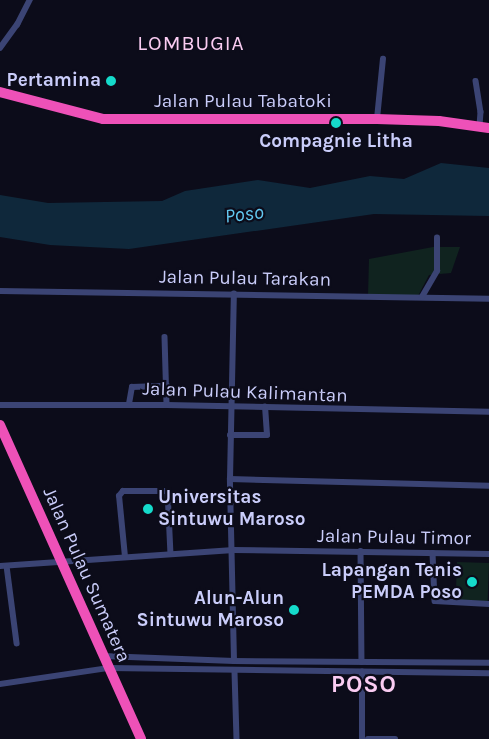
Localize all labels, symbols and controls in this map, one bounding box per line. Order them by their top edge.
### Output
district label: LOMBUGIA [136,30,246,56]
place label: Pertamina [7,70,101,92]
marker: Pertamina [105,75,117,87]
street label: Jalan Pulau Tabatoki [154,91,332,113]
marker: Compagnie Litha [330,117,342,129]
place label: Compagnie Litha [259,131,413,153]
water label: Poso [223,200,265,228]
street label: Jalan Pulau Tarakan [159,266,331,292]
street label: Jalan Pulau Kalimantan [142,378,348,408]
street label: Jalan Pulau Sumatera [37,484,135,666]
place label: Universitas Sintuwu Maroso [158,487,305,531]
marker: Universitas Sintuwu Maroso [142,503,154,515]
street label: Jalan Pulau Timor [317,525,471,551]
place label: Lapangan Tenis PEMDA Poso [321,560,462,604]
marker: Lapangan Tenis PEMDA Poso [466,576,478,588]
place label: Alun-Alun Sintuwu Maroso [137,588,284,632]
marker: Alun-Alun Sintuwu Maroso [288,604,300,616]
district label: POSO [331,671,397,699]

